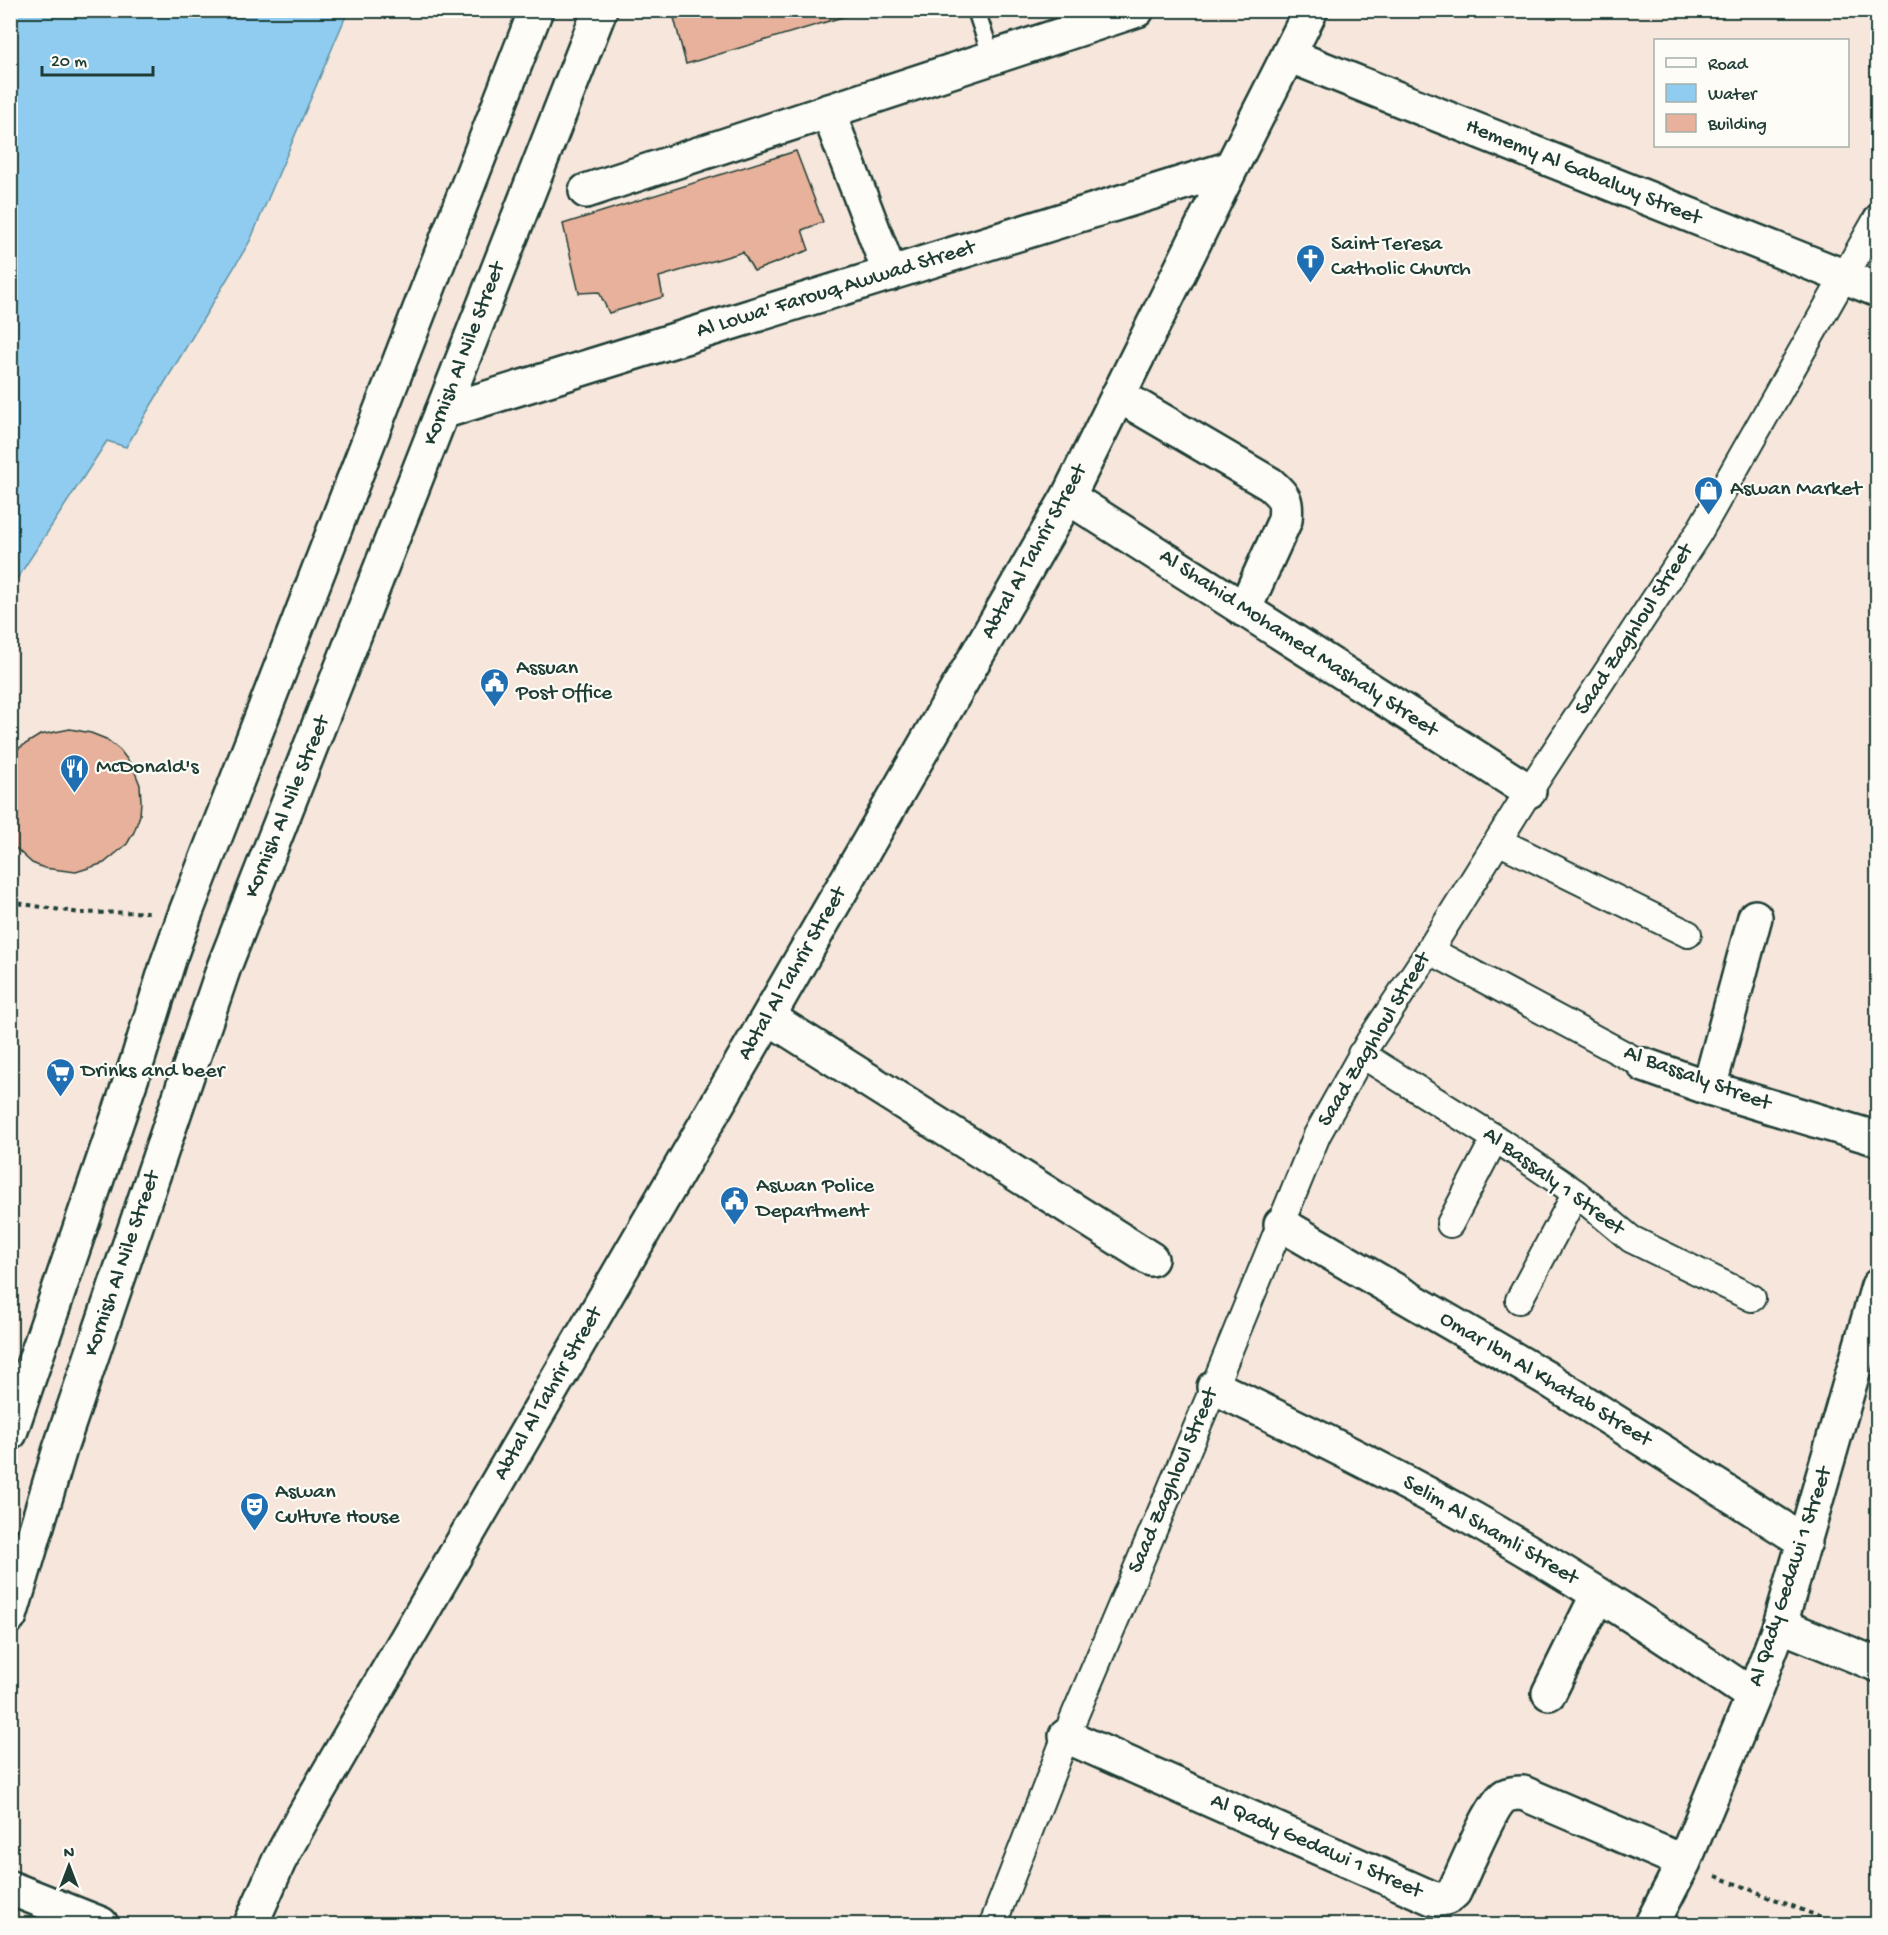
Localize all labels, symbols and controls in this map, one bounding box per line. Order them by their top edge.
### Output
scale bar [42,39,153,77]
legend [1654,39,1849,147]
text: 20 m [51,52,87,73]
text: Road [1708,55,1749,76]
text: Water [1708,85,1758,106]
street label: Hememy Al Gabalwy Street [1461,114,1707,233]
text: Building [1707,115,1767,136]
place label: Saint Teresa Catholic Church [1331,232,1471,283]
street label: Al Lowa' Farouq Awwad Street [694,235,980,345]
church icon: Saint Teresa Catholic Church [1294,242,1326,284]
street label: Kornish Al Nile Street [418,257,513,449]
street label: Abtal Al Tahrir Street [976,458,1095,644]
shop icon: Aswan Market [1693,474,1725,516]
place label: Aswan Market [1730,477,1863,503]
street label: Saad Zaghloul Street [1570,538,1701,720]
street label: Al Shahid Mohamed Mashaly Street [1154,544,1444,745]
place label: Assuan Post Office [515,656,613,707]
public building icon: Assuan Post Office [479,666,511,708]
street label: Kornish Al Nile Street [240,710,337,902]
restaurant icon: McDonald's [59,752,91,794]
place label: McDonald's [96,755,199,781]
street label: Abtal Al Tahrir Street [733,881,854,1065]
street label: Saad Zaghloul Street [1313,946,1438,1132]
street label: Al Bassaly Street [1620,1040,1776,1118]
supermarket icon: Drinks and beer [44,1056,76,1098]
place label: Drinks and beer [79,1059,227,1085]
street label: Al Bassaly 1 Street [1477,1122,1630,1243]
street label: Kornish Al Nile Street [79,1166,168,1360]
place label: Aswan Police Department [754,1174,875,1225]
public building icon: Aswan Police Department [719,1184,751,1226]
street label: Abtal Al Tahrir Street [489,1301,610,1485]
street label: Omar Ibn Al Khatab Street [1434,1306,1657,1455]
street label: Saad Zaghloul Street [1123,1383,1226,1578]
street label: Al Qady Gedawi 1 Street [1743,1462,1839,1690]
street label: Selim Al Shamli Street [1398,1470,1584,1593]
place label: Aswan Culture House [275,1480,400,1531]
theatre icon: Aswan Culture House [238,1490,270,1532]
street label: Al Qady Gedawi 1 Street [1206,1789,1428,1906]
north arrow [39,1836,99,1896]
text: N [64,1845,75,1864]

